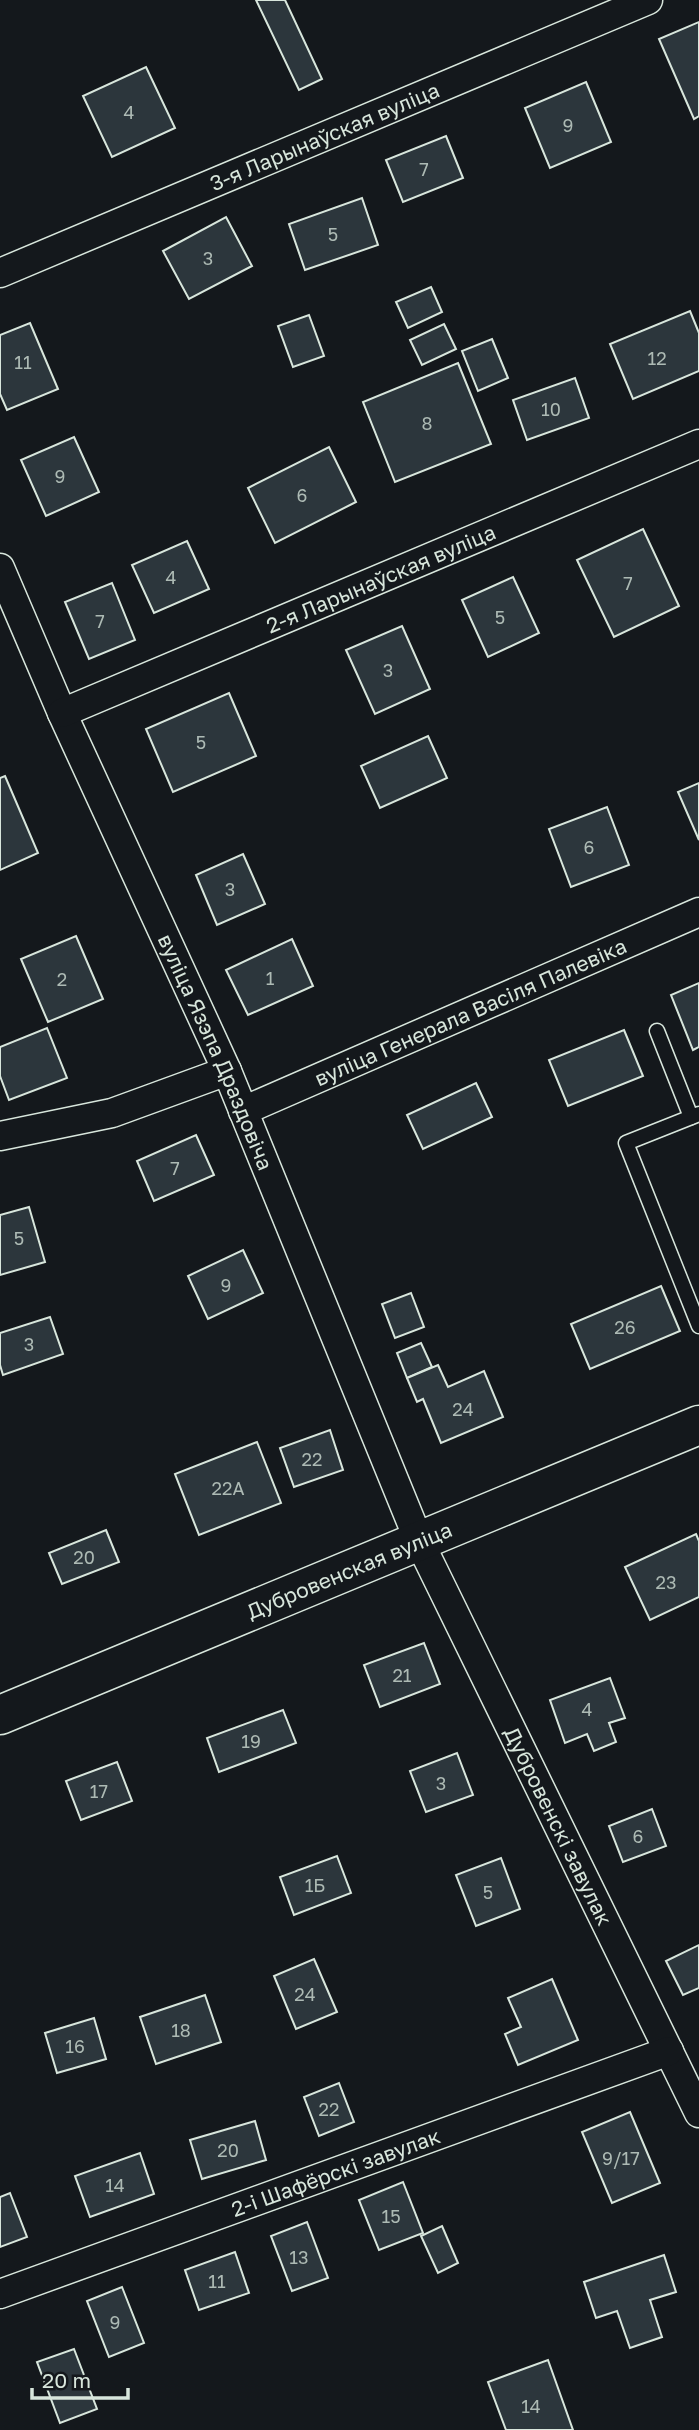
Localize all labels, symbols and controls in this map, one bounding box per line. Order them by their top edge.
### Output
street label: 3-я Ларынаўская вуліца [206,76,443,196]
house number: 4 [124,101,135,123]
house number: 9 [563,114,573,136]
house number: 7 [419,158,429,180]
house number: 5 [328,223,338,245]
house number: 3 [203,247,213,269]
house number: 12 [647,347,667,369]
house number: 11 [14,351,32,373]
house number: 10 [541,398,561,420]
house number: 8 [422,412,432,434]
house number: 9 [55,465,65,487]
house number: 6 [297,484,307,506]
street label: 2-я Ларынаўская вуліца [262,518,499,638]
house number: 4 [166,566,177,588]
house number: 7 [623,572,633,594]
house number: 5 [495,606,505,628]
house number: 7 [95,610,105,632]
house number: 3 [383,659,393,681]
house number: 5 [196,731,206,753]
house number: 6 [584,836,594,858]
house number: 3 [225,878,235,900]
street label: вуліца Язэпа Драздовіча [153,930,279,1174]
street label: вуліца Генерала Васіля Палевіка [310,932,630,1091]
house number: 1 [266,967,275,989]
house number: 2 [57,968,67,990]
house number: 7 [170,1157,180,1179]
house number: 5 [14,1227,24,1249]
house number: 9 [221,1274,231,1296]
house number: 26 [614,1316,636,1338]
house number: 3 [24,1333,34,1355]
house number: 24 [452,1398,474,1420]
house number: 22 [302,1448,322,1470]
house number: 22А [212,1477,244,1499]
street label: Дубровенская вуліца [243,1516,456,1624]
house number: 20 [73,1546,95,1568]
house number: 23 [656,1571,676,1593]
house number: 21 [392,1664,412,1686]
house number: 4 [582,1698,593,1720]
street label: Дубровенскі завулак [499,1722,618,1930]
house number: 19 [241,1730,261,1752]
house number: 3 [436,1772,446,1794]
house number: 17 [90,1780,108,1802]
house number: 6 [633,1825,643,1847]
house number: 1Б [305,1874,325,1896]
house number: 5 [483,1881,493,1903]
house number: 24 [294,1983,316,2005]
house number: 18 [171,2019,191,2041]
house number: 16 [65,2035,85,2057]
house number: 22 [319,2098,339,2120]
street label: 2-і Шафёрскі завулак [228,2122,444,2222]
house number: 20 [217,2139,239,2161]
house number: 9/17 [602,2147,640,2169]
house number: 14 [105,2174,125,2196]
house number: 15 [381,2205,401,2227]
house number: 13 [289,2246,309,2268]
house number: 11 [208,2270,226,2292]
house number: 9 [110,2311,120,2333]
scale bar [32,2356,128,2400]
text: 20 m [42,2367,91,2393]
house number: 14 [521,2395,541,2417]

